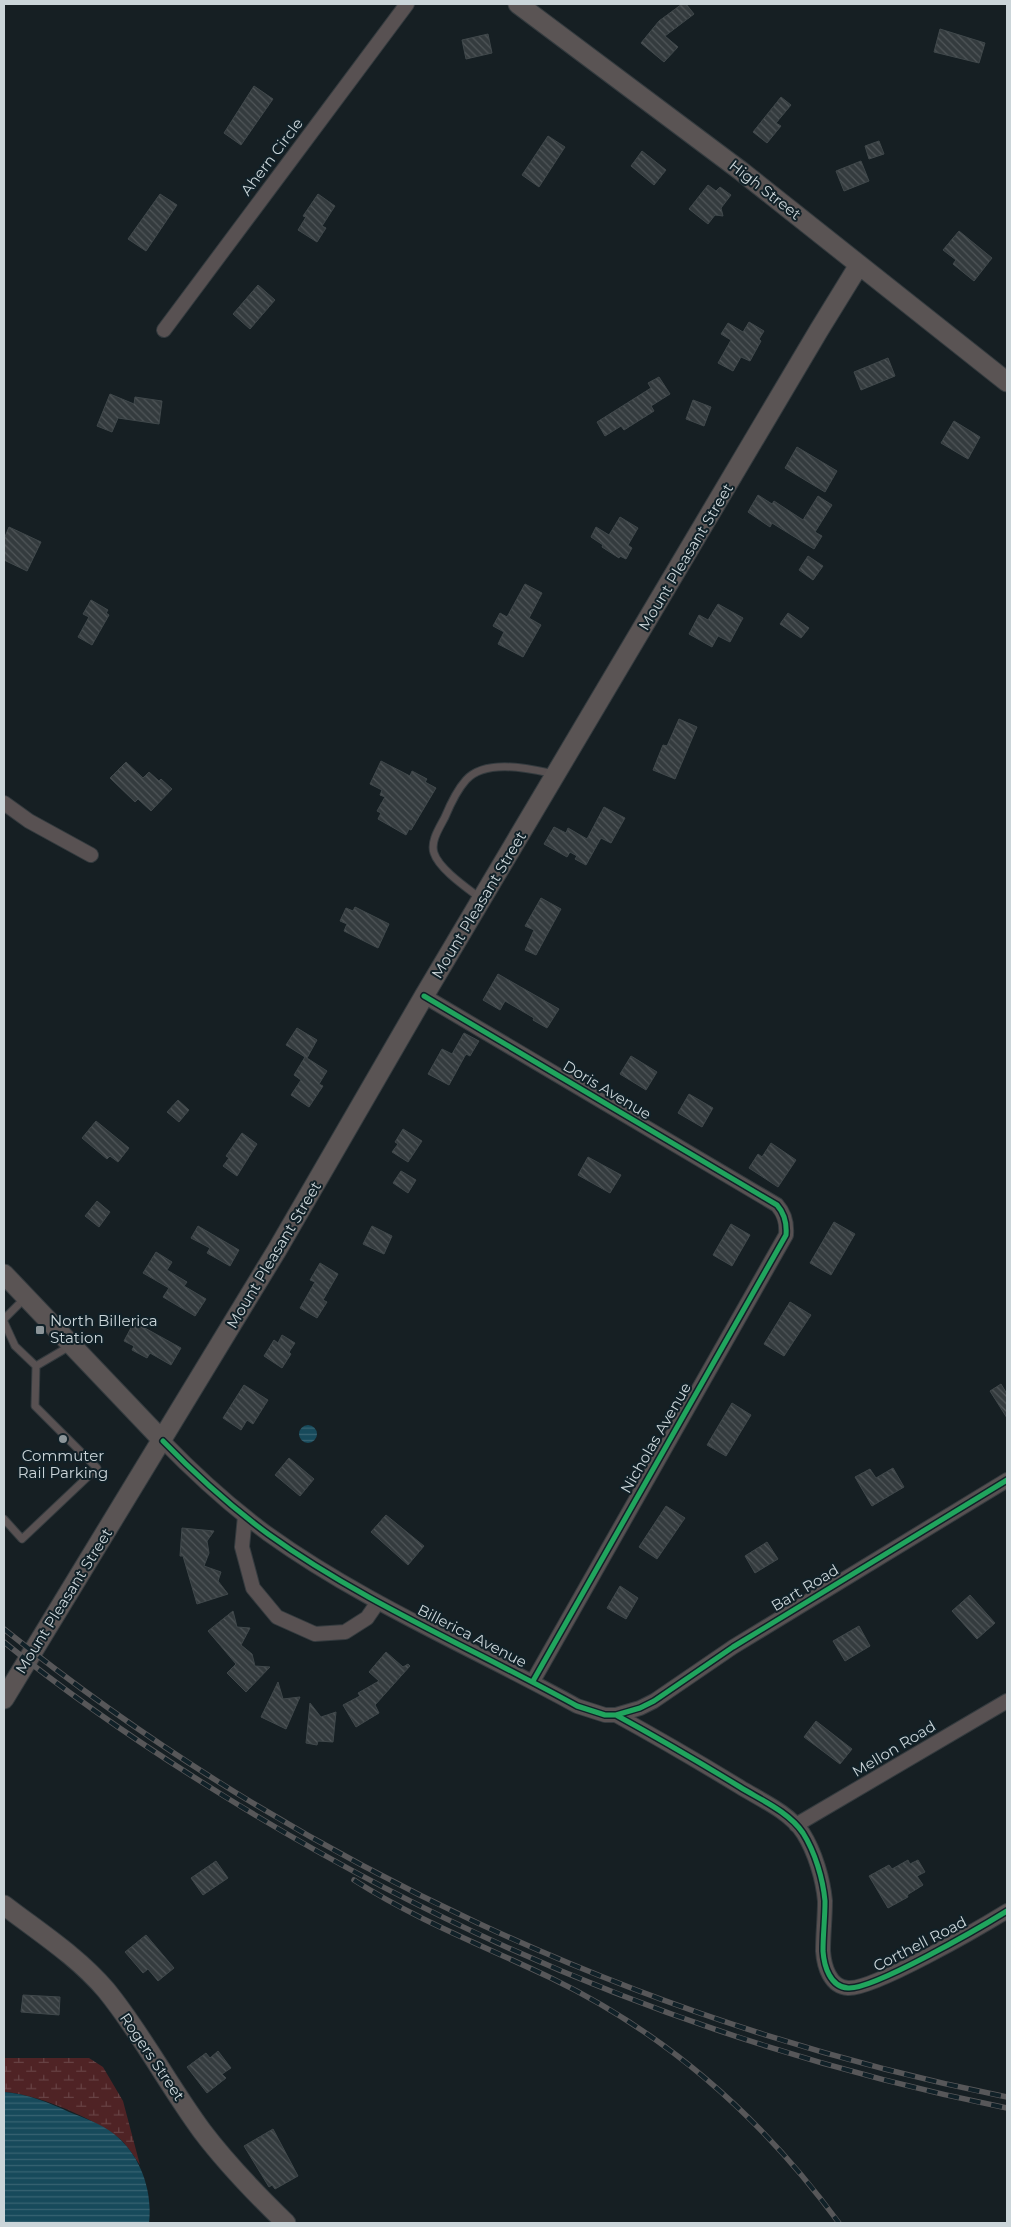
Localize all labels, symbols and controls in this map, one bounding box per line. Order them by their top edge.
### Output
street label: Ahern Circle [236,114,307,199]
street label: High Street [726,156,805,224]
street label: Mount Pleasant Street [634,480,737,634]
street label: Mount Pleasant Street [427,828,530,982]
street label: Doris Avenue [560,1056,655,1123]
street label: Mount Pleasant Street [222,1178,325,1332]
place label: North Billerica Station [50,1311,158,1347]
marker: North Billerica Station [34,1324,46,1336]
street label: Nicholas Avenue [616,1379,695,1497]
marker: Commuter Rail Parking [57,1433,69,1445]
place label: Commuter Rail Parking [18,1446,108,1482]
street label: Mount Pleasant Street [11,1524,116,1677]
street label: Bart Road [767,1560,842,1615]
street label: Billerica Avenue [414,1600,530,1671]
street label: Mellon Road [848,1716,939,1781]
street label: Corthell Road [870,1912,970,1975]
street label: Rogers Street [116,2009,189,2104]

